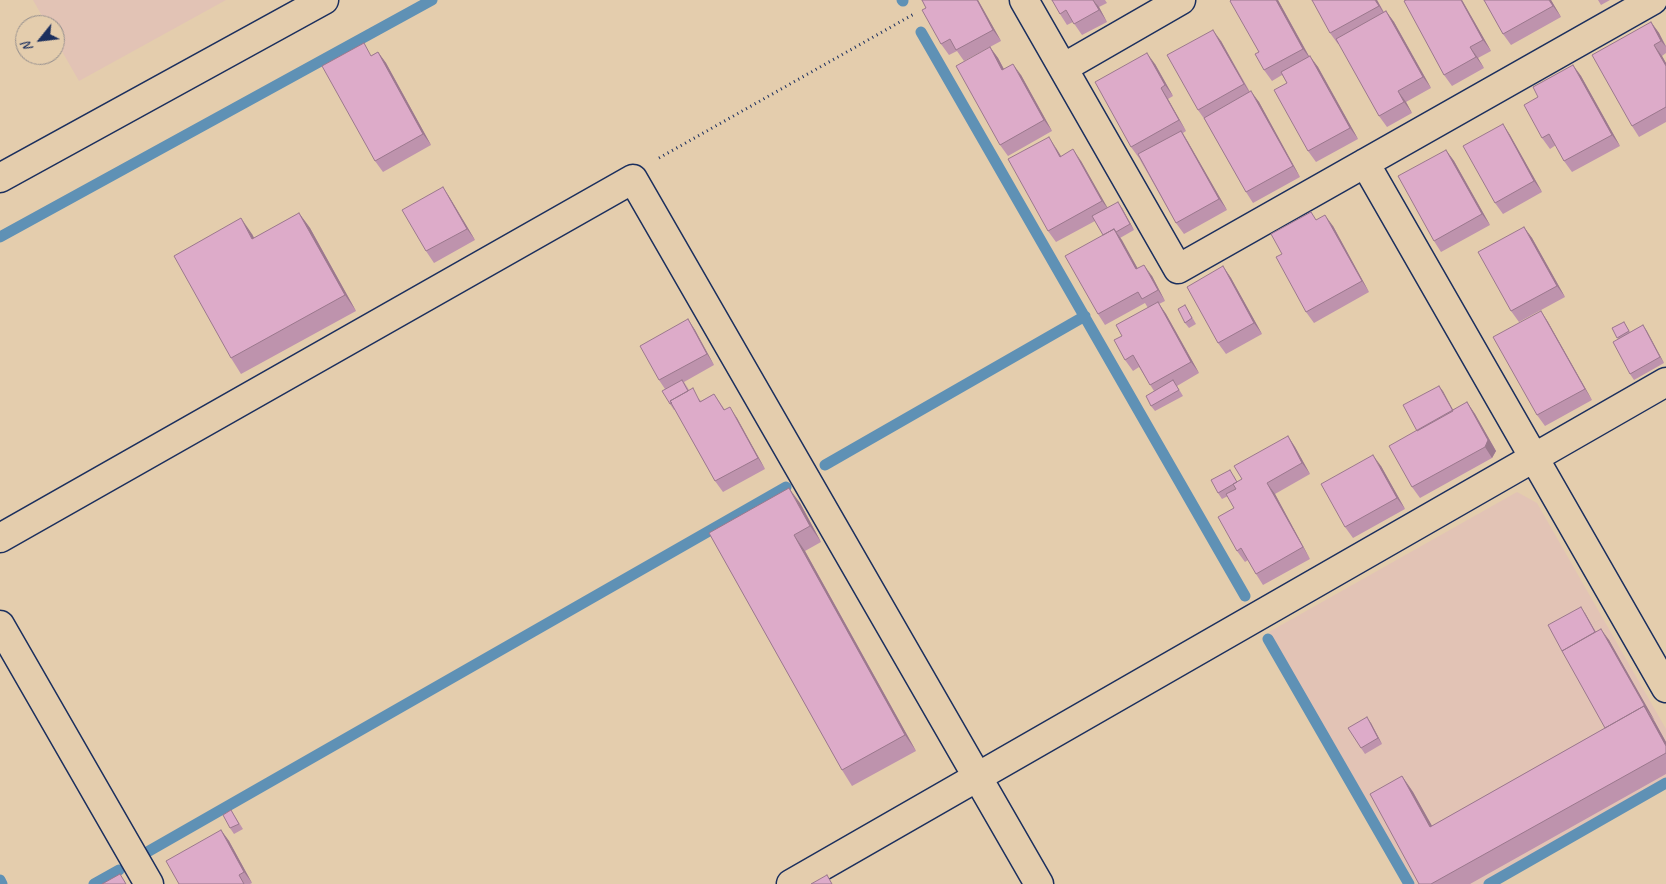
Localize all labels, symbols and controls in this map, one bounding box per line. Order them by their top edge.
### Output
north arrow [15,15,65,65]
text: N [18,39,37,55]

